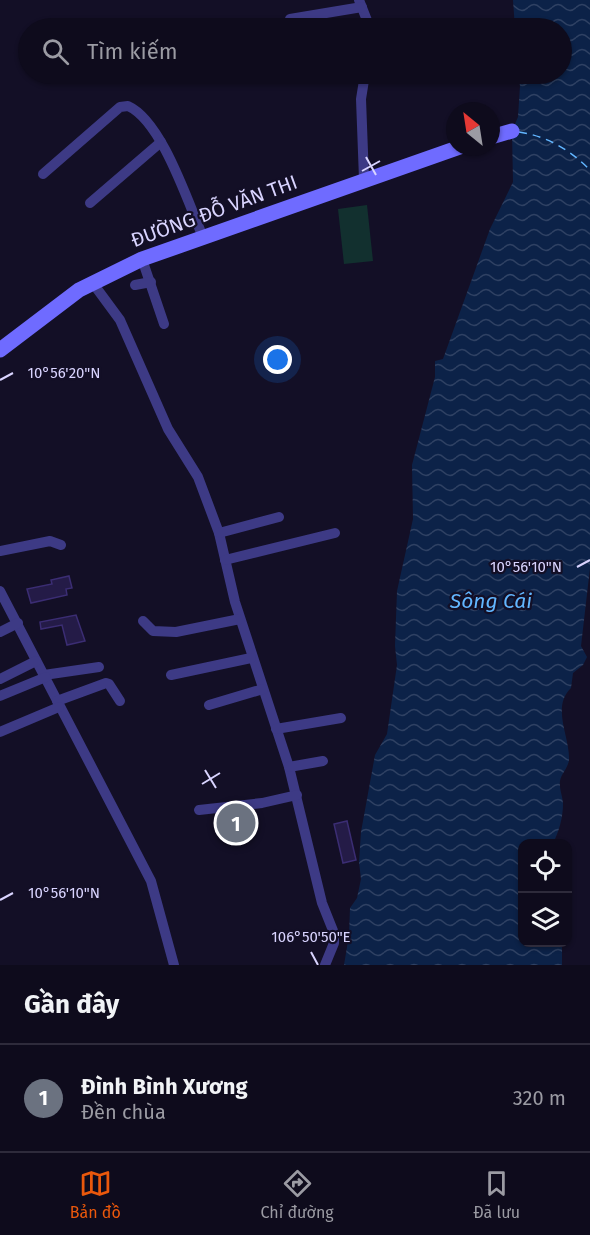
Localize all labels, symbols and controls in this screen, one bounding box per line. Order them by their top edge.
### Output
search box [18,18,572,84]
icon: search [39,35,72,68]
text: Tìm kiếm [87,38,178,65]
north arrow [446,102,500,156]
street label: ĐƯỜNG ĐỖ VĂN THI [126,167,301,252]
your location [263,345,292,374]
text: 10°56'20"N [27,364,101,382]
text: 10°56'10"N [490,558,562,576]
water label: Sông Cái [449,588,532,614]
pin: 1 [216,800,256,846]
map controls [518,839,572,947]
button: locate [518,839,572,893]
text: 10°56'10"N [28,884,100,902]
button: layers [518,893,572,947]
text: 106°50'50"E [271,928,351,946]
text: Gần đây [24,989,119,1020]
text: Đình Bình Xương [81,1073,248,1100]
text: 1 [39,1086,48,1110]
text: 320 m [513,1086,566,1110]
text: Đền chùa [81,1100,166,1124]
tab: Bản đồ [70,1167,121,1222]
tab: Chỉ đường [261,1167,334,1222]
tab: Đã lưu [473,1167,520,1222]

